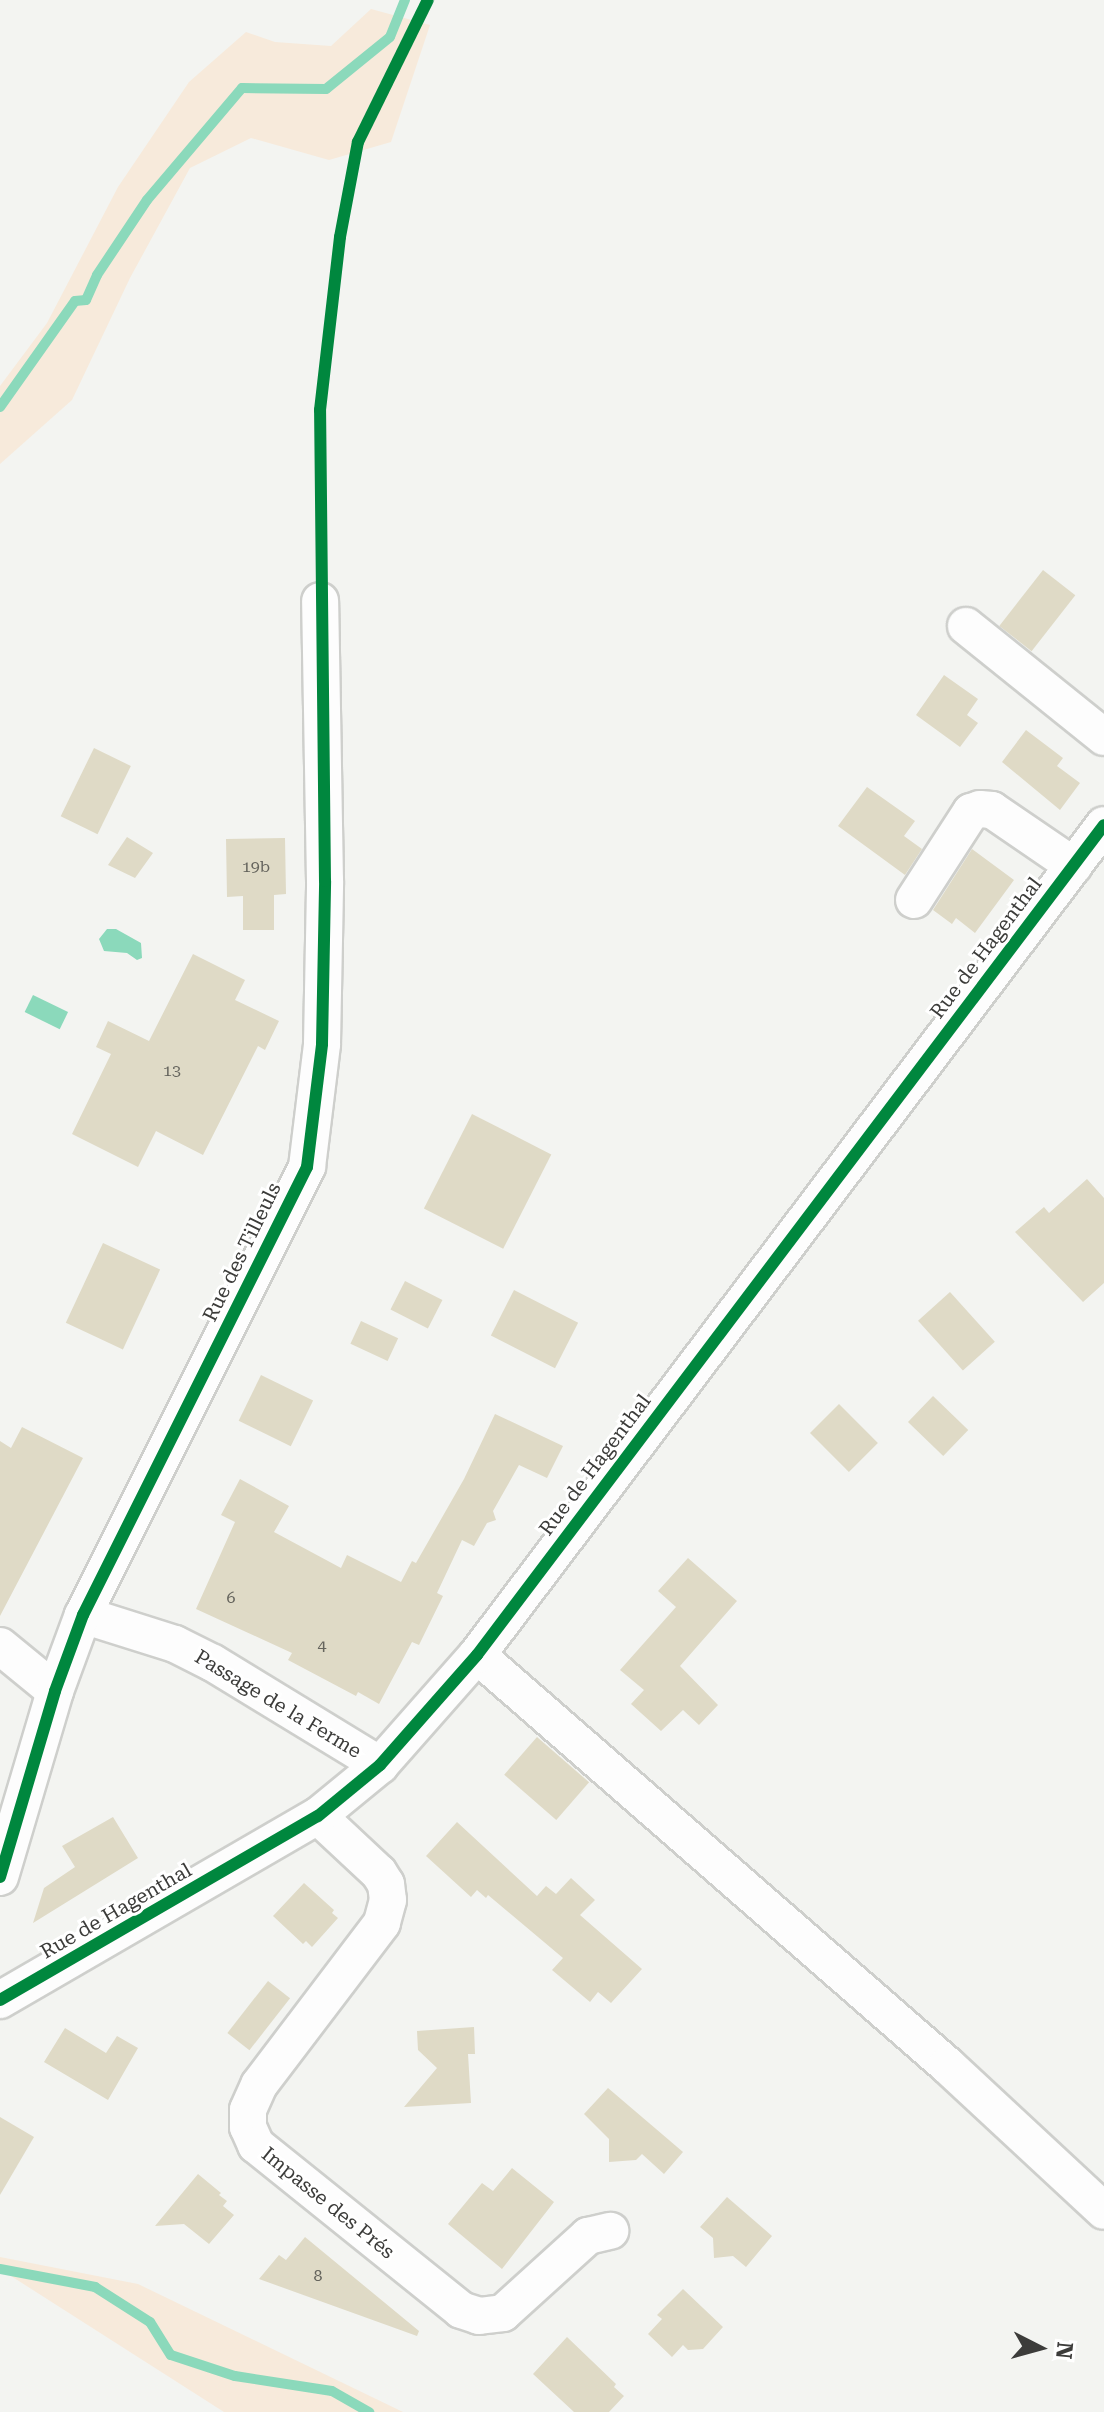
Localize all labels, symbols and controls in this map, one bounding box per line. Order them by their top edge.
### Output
house number: 19b [242,857,270,877]
street label: Rue de Hagenthal [925,873,1047,1023]
house number: 13 [163,1061,181,1081]
street label: Rue des Tilleuls [198,1179,286,1325]
street label: Rue de Hagenthal [534,1390,656,1540]
house number: 6 [227,1588,235,1608]
house number: 4 [318,1636,326,1656]
street label: Passage de la Ferme [190,1645,366,1763]
street label: Rue de Hagenthal [36,1858,196,1964]
street label: Impasse des Prés [257,2142,399,2264]
house number: 8 [314,2266,322,2286]
north arrow [1000,2308,1080,2388]
text: N [1051,2341,1078,2360]

